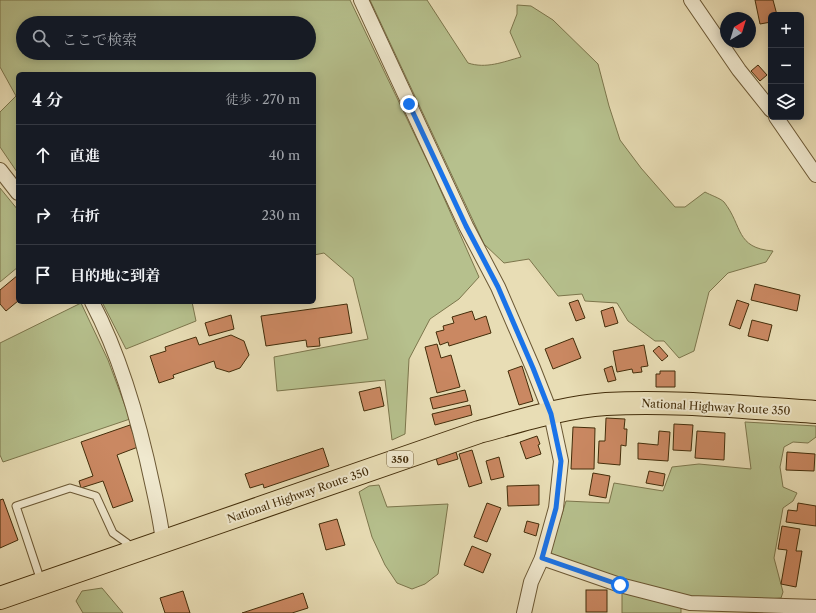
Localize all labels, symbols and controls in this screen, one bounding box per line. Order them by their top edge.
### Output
north arrow [720,12,756,48]
map controls [768,12,804,120]
button: + [768,12,804,48]
search box [16,16,316,60]
icon: search [30,27,52,49]
text: ここで検索 [62,30,137,49]
button: − [768,48,804,84]
button: layers [768,84,804,120]
text: 4 分 [32,90,63,110]
text: 徒歩 · 270 m [226,91,300,107]
route end [400,95,418,113]
icon: ahead [32,144,54,166]
text: 直進 [70,146,100,165]
text: 40 m [269,147,300,163]
icon: right [32,204,54,226]
text: 右折 [70,206,100,225]
text: 230 m [262,207,300,223]
icon: arrive [32,264,54,286]
text: 目的地に到着 [70,266,160,285]
street label: National Highway Route 350 [641,396,791,418]
road number: 350 [387,451,413,467]
street label: National Highway Route 350 [225,464,371,526]
route start [611,576,629,594]

